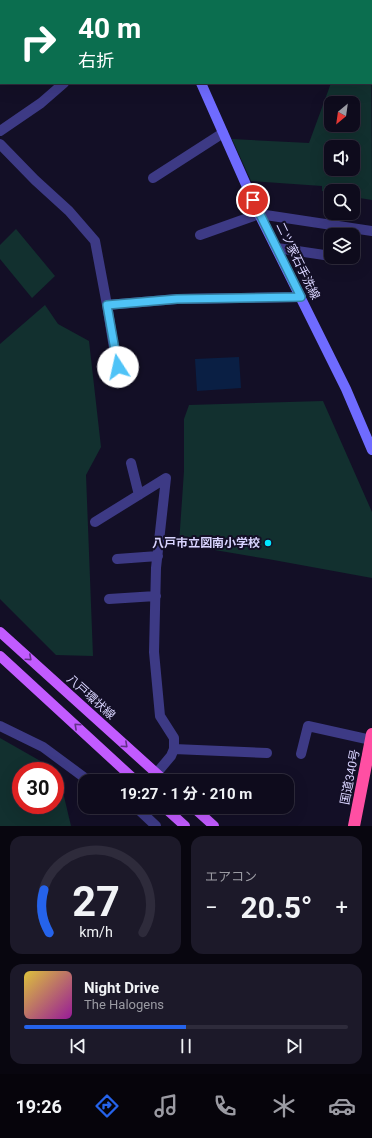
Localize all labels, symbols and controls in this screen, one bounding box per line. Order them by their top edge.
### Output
text: 40 m [78,12,141,45]
icon: right [12,16,64,68]
text: 右折 [78,50,114,71]
north arrow [324,96,360,132]
map controls [324,96,360,264]
button: sound [324,140,360,176]
pin [236,183,270,217]
button: search [324,184,360,220]
icon: arrive [242,189,264,211]
street label: 二ツ家石手洗線 [273,220,323,302]
button: layers [324,228,360,264]
position arrow [97,346,139,388]
place label: 八戸市立図南小学校 [152,536,260,550]
marker: 八戸市立図南小学校 [263,538,273,548]
one-way arrow [24,653,32,661]
street label: 八戸環状線 [64,672,118,722]
one-way arrow [74,724,81,731]
one-way arrow [121,740,128,747]
street label: 国道340号 [338,748,362,806]
speed limit sign: 30 [12,762,64,814]
text: 19:27 · 1 分 · 210 m [120,785,252,803]
text: エアコン [205,869,257,884]
text: 27 [72,877,119,926]
text: 20.5° [241,890,313,925]
text: − [205,895,218,920]
text: + [336,895,348,920]
text: km/h [79,924,112,940]
text: Night Drive [84,979,159,997]
text: The Halogens [84,997,164,1012]
icon: previous [67,1035,89,1057]
icon: pause [175,1035,197,1057]
icon: next [283,1035,305,1057]
icon: directions [93,1092,121,1120]
icon: music [152,1092,180,1120]
icon: phone [211,1092,239,1120]
icon: climate [270,1092,298,1120]
icon: car [328,1092,356,1120]
text: 19:26 [15,1096,62,1117]

